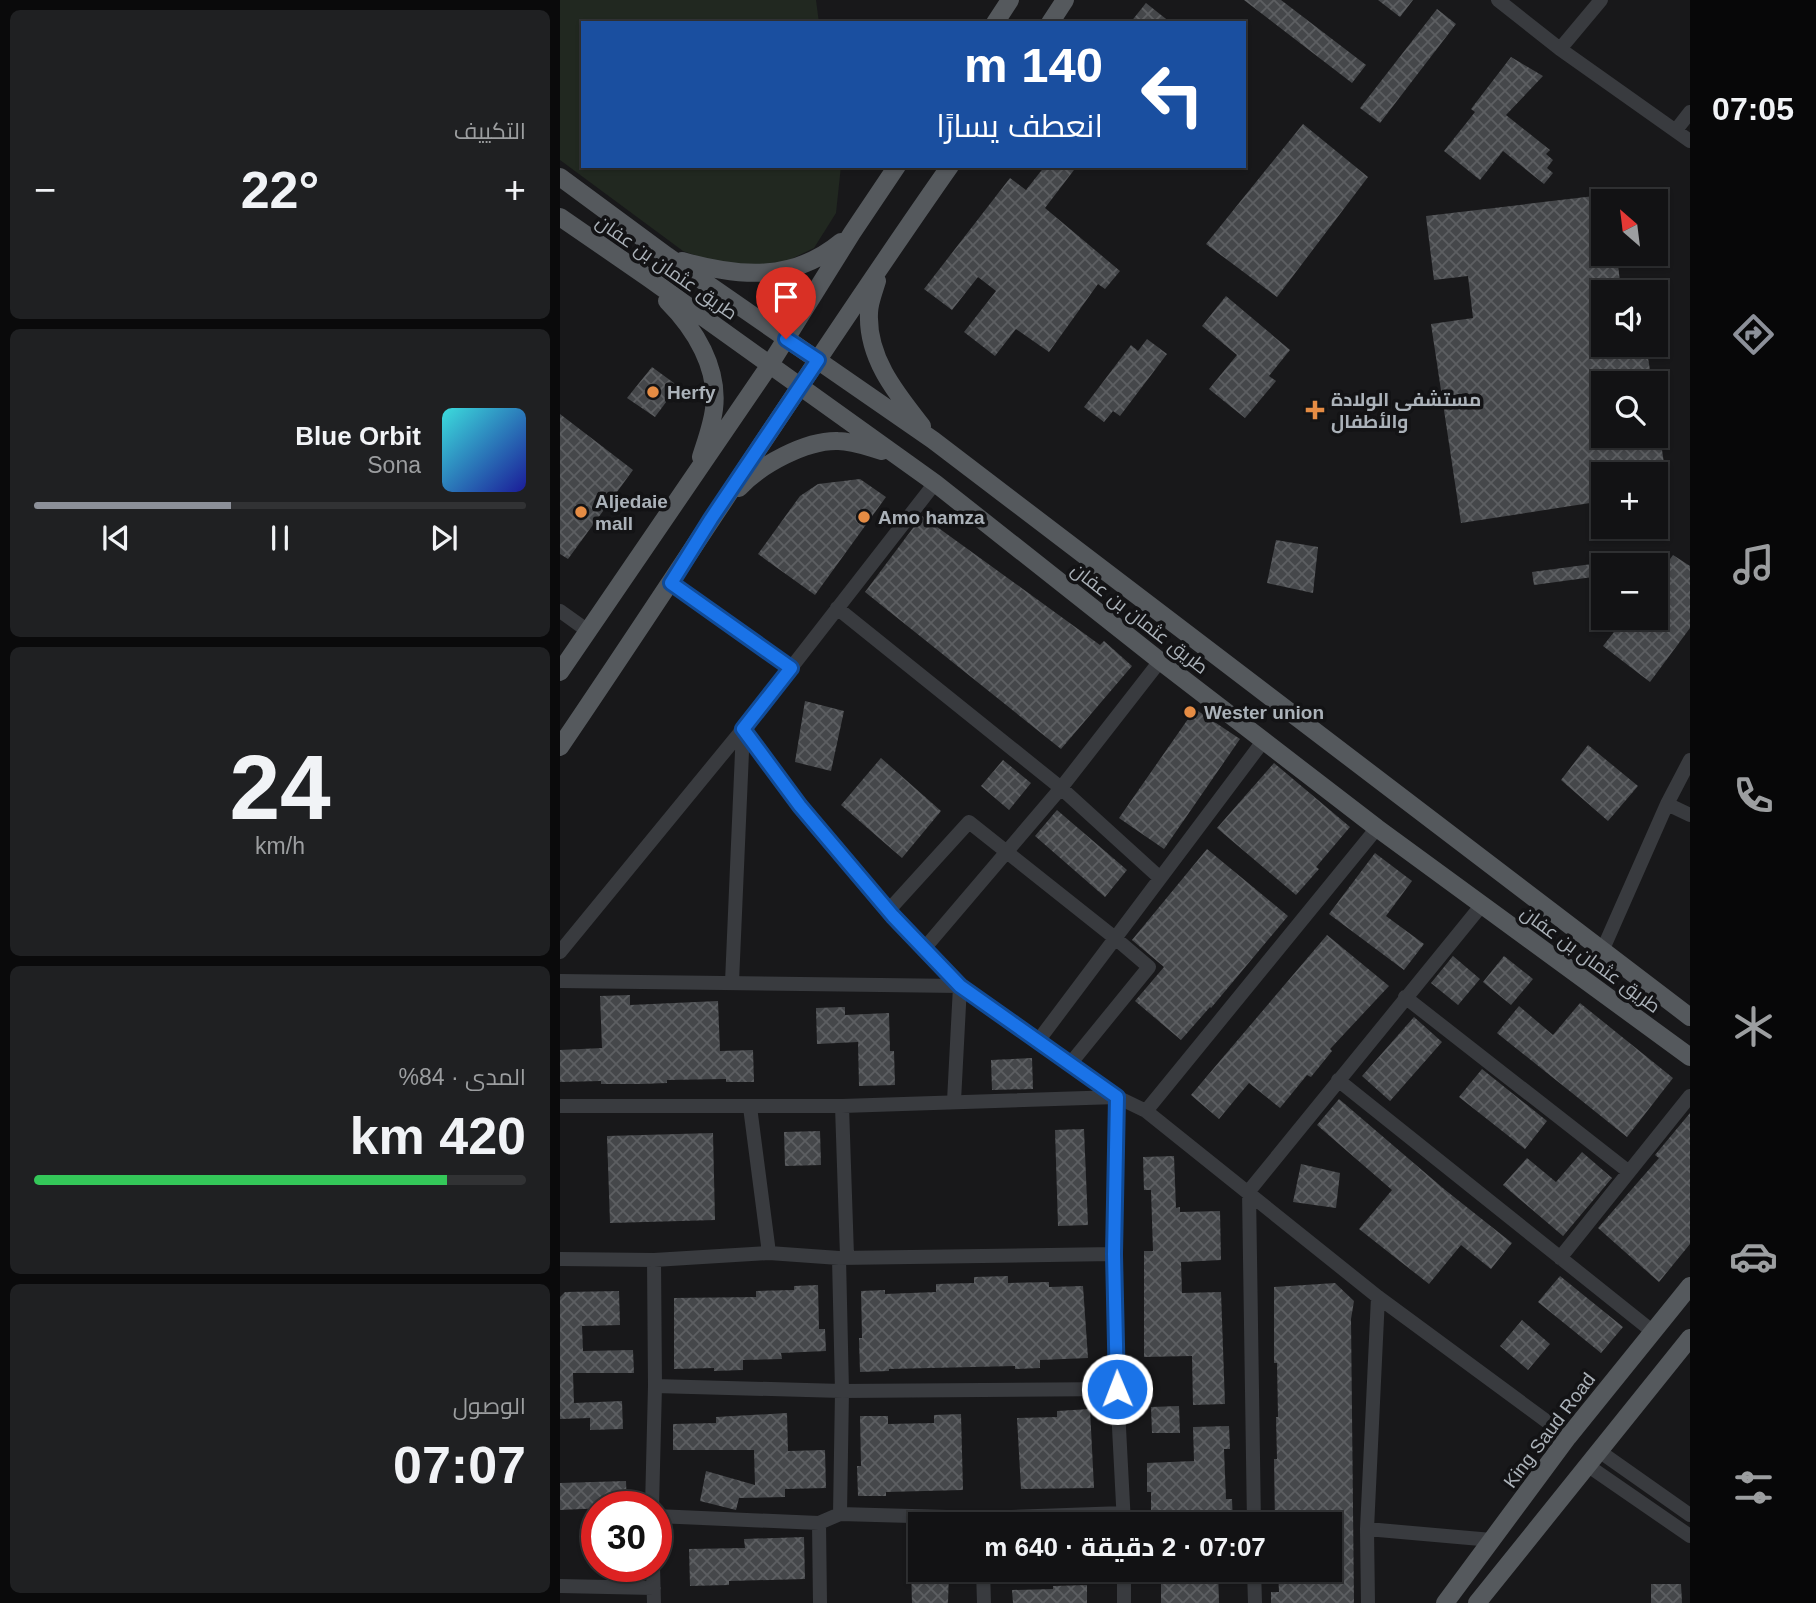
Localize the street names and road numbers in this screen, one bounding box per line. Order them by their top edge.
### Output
street label: طريق عثمان بن عفان [591,211,741,326]
street label: طريق عثمان بن عفان [1066,559,1212,680]
street label: طريق عثمان بن عفان [1516,902,1665,1019]
street label: King Saud Road [1499,1369,1599,1492]

